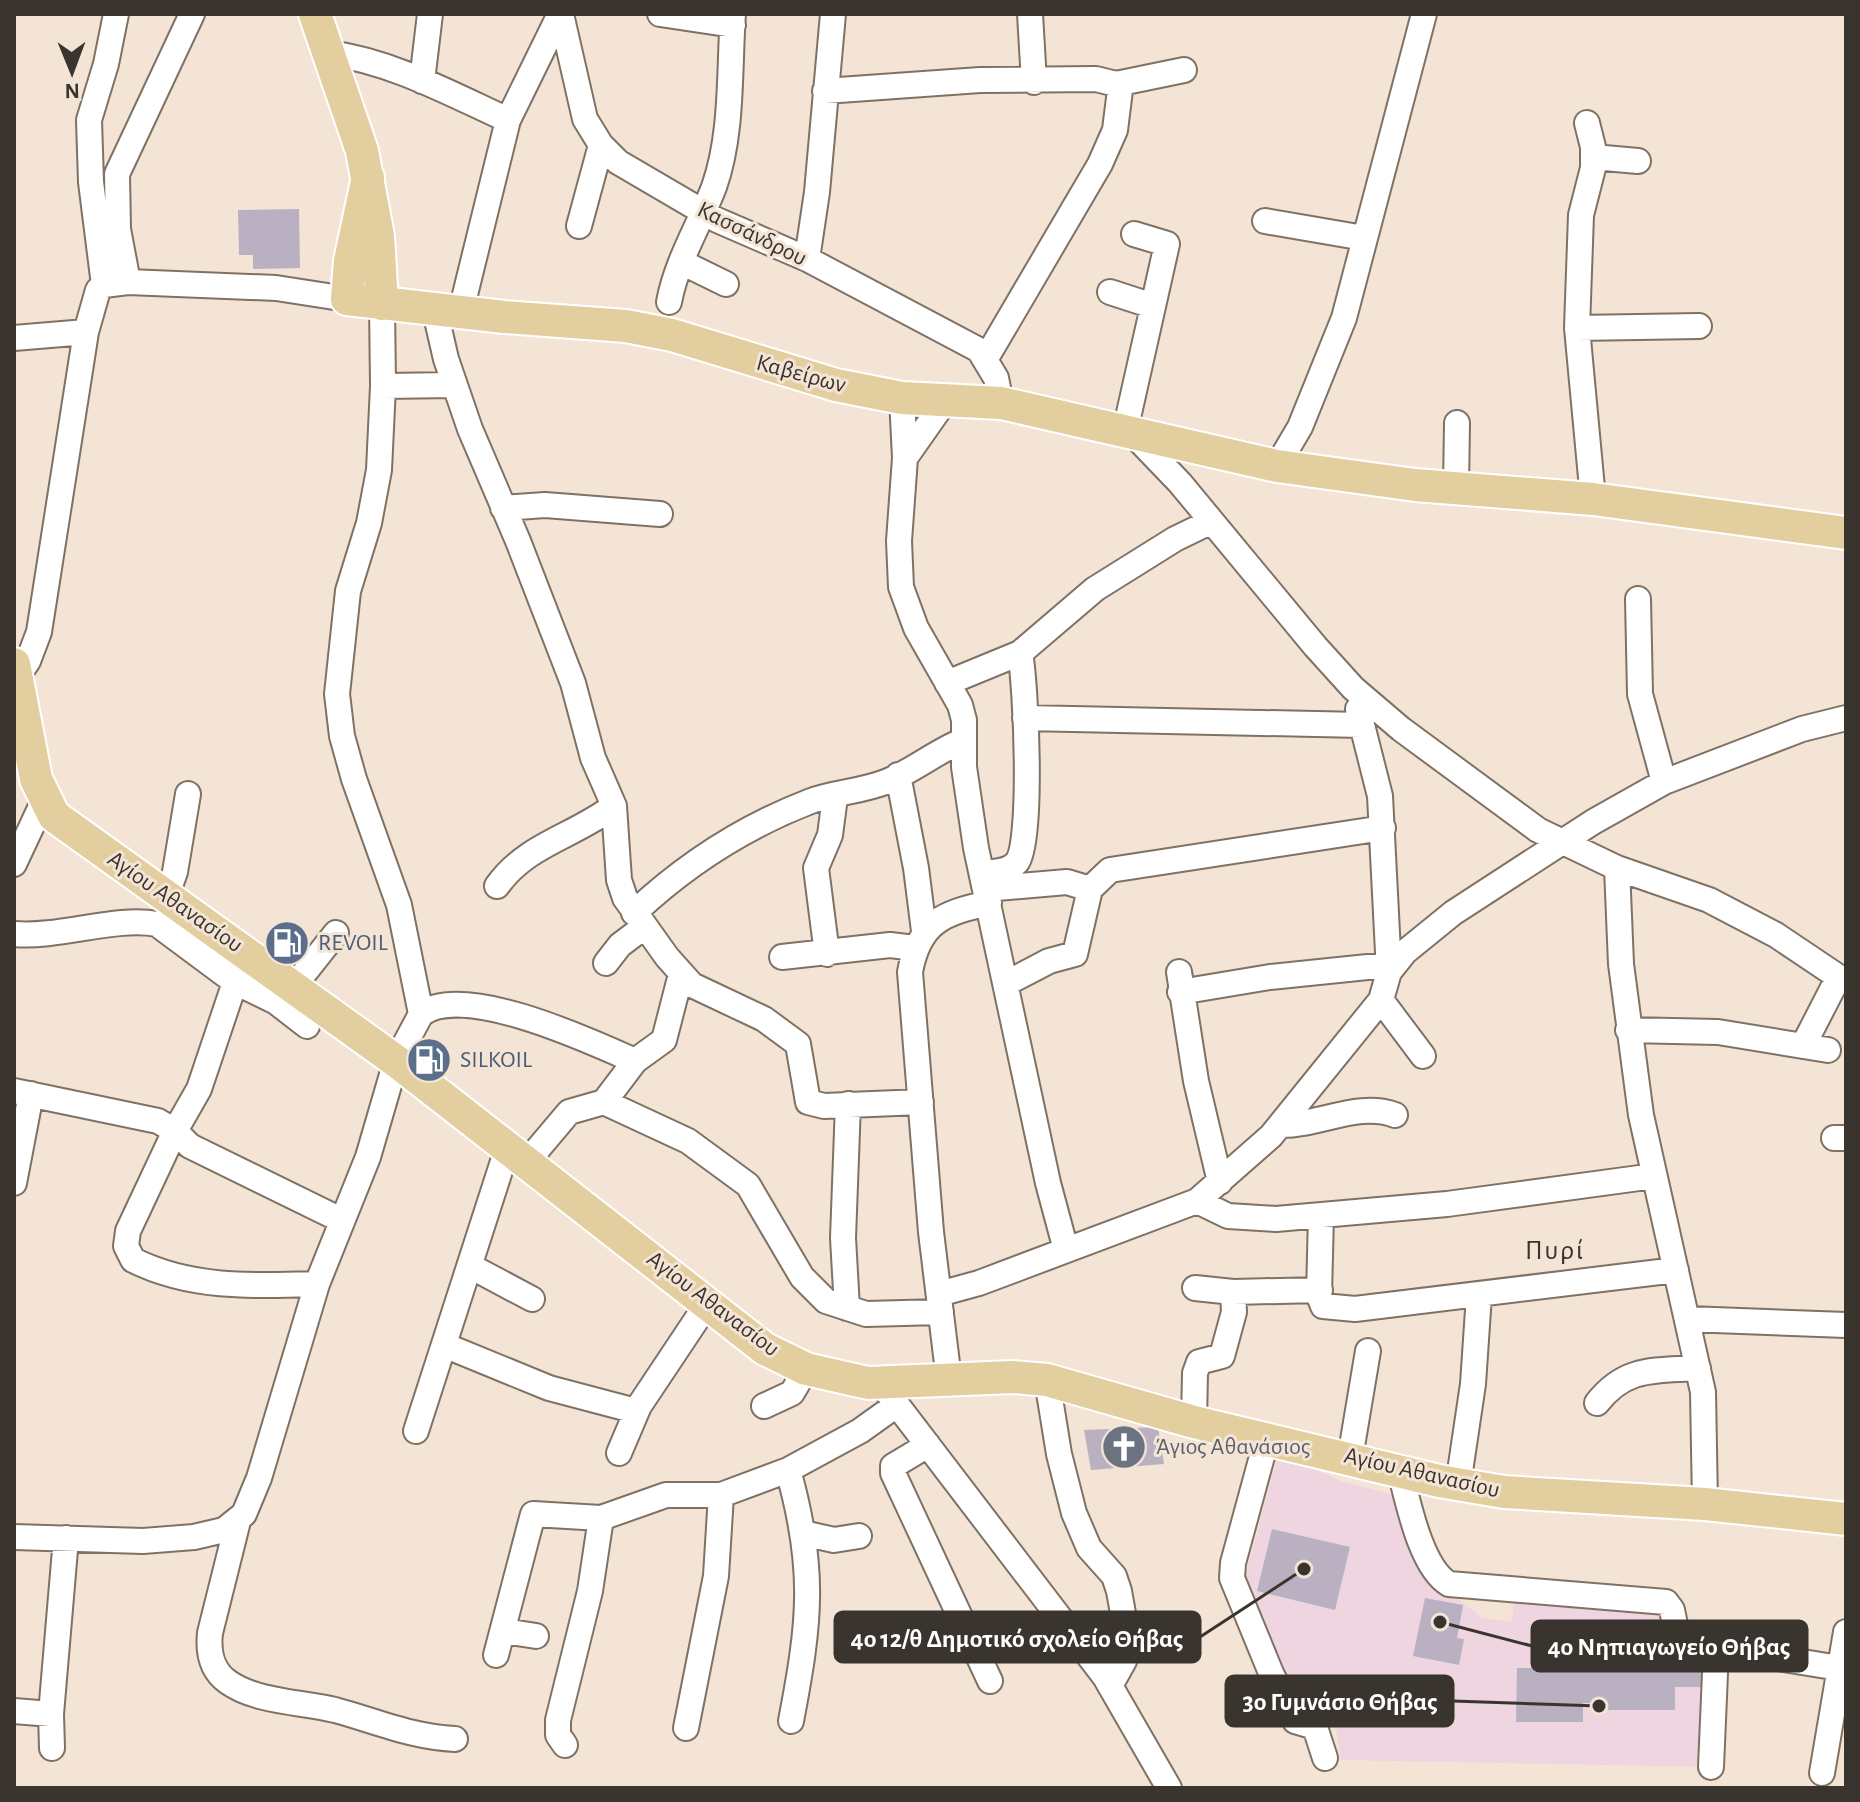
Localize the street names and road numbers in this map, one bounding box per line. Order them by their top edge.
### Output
street label: Κασσάνδρου [694,197,810,271]
street label: Καβείρων [754,351,848,397]
street label: Αγίου Αθανασίου [103,847,247,957]
street label: Αγίου Αθανασίου [642,1247,784,1361]
street label: Αγίου Αθανασίου [1342,1443,1502,1503]

